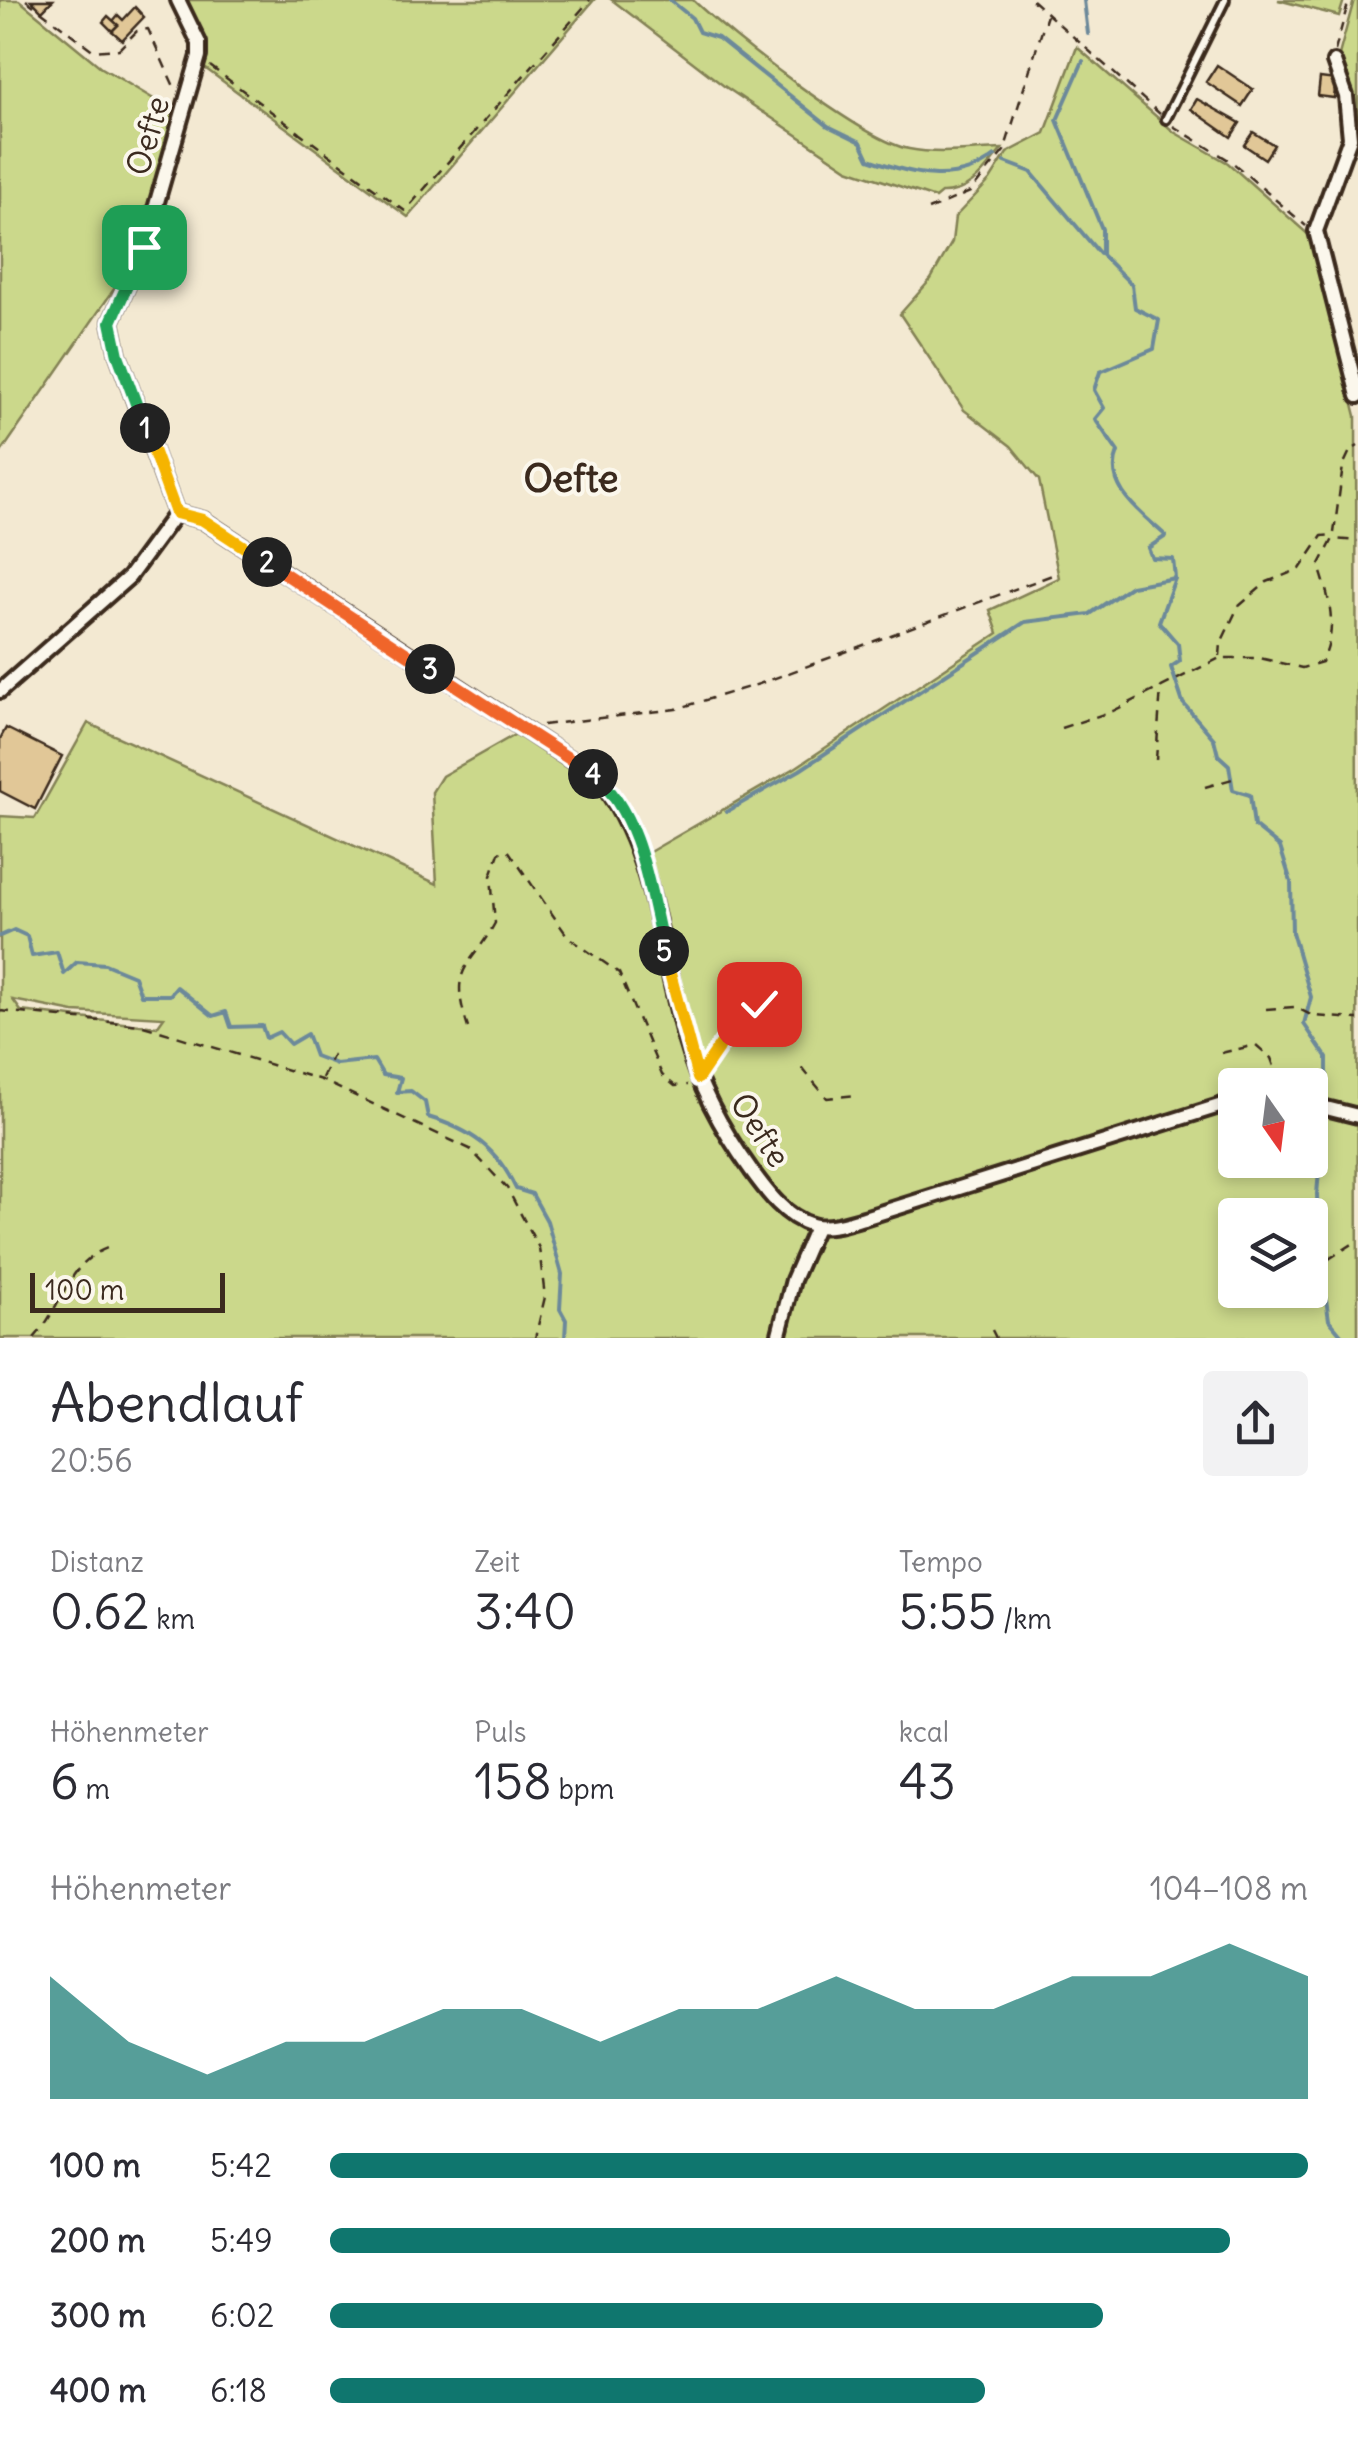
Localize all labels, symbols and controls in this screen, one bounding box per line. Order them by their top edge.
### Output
street label: Oefte [117,92,178,180]
pin [102,205,187,290]
icon: arrive [117,220,172,275]
pin: 1 [120,403,170,453]
text: 1 [139,410,151,446]
district label: Oefte [523,455,619,502]
pin: 2 [242,537,292,587]
text: 2 [259,544,275,580]
pin: 3 [405,644,455,694]
text: 3 [422,651,438,687]
pin: 4 [568,749,618,799]
text: 4 [585,756,601,792]
pin: 5 [639,926,689,976]
text: 5 [656,933,672,969]
pin [717,962,802,1047]
icon: check [732,977,787,1032]
north arrow [1218,1068,1328,1178]
map controls [1218,1068,1328,1308]
street label: Oefte [721,1085,799,1175]
button: layers [1218,1198,1328,1308]
scale bar [30,1268,225,1312]
text: 100 m [45,1272,124,1308]
text: Abendlauf [50,1368,303,1437]
button: share [1203,1371,1308,1476]
text: 20:56 [50,1440,133,1481]
text: Distanz [50,1544,144,1580]
text: Zeit [474,1544,520,1580]
text: Tempo [899,1544,983,1580]
text: 0.62 [50,1580,150,1643]
text: 3:40 [474,1580,576,1643]
text: 5:55 [899,1580,996,1643]
text: km [150,1601,195,1637]
text: /km [996,1601,1052,1637]
text: Höhenmeter [50,1714,209,1750]
text: Puls [474,1714,527,1750]
text: kcal [899,1714,949,1750]
text: 6 [50,1750,79,1813]
text: 158 [474,1750,552,1813]
text: 43 [899,1750,956,1813]
text: m [79,1771,110,1807]
text: bpm [552,1771,614,1807]
text: Höhenmeter [50,1868,231,1909]
text: 104–108 m [1150,1868,1308,1909]
text: 100 m [50,2145,141,2186]
text: 5:42 [210,2145,272,2186]
text: 200 m [50,2220,145,2261]
text: 5:49 [210,2220,273,2261]
text: 300 m [50,2295,146,2336]
text: 6:02 [210,2295,274,2336]
text: 400 m [50,2370,146,2411]
text: 6:18 [210,2370,267,2411]

